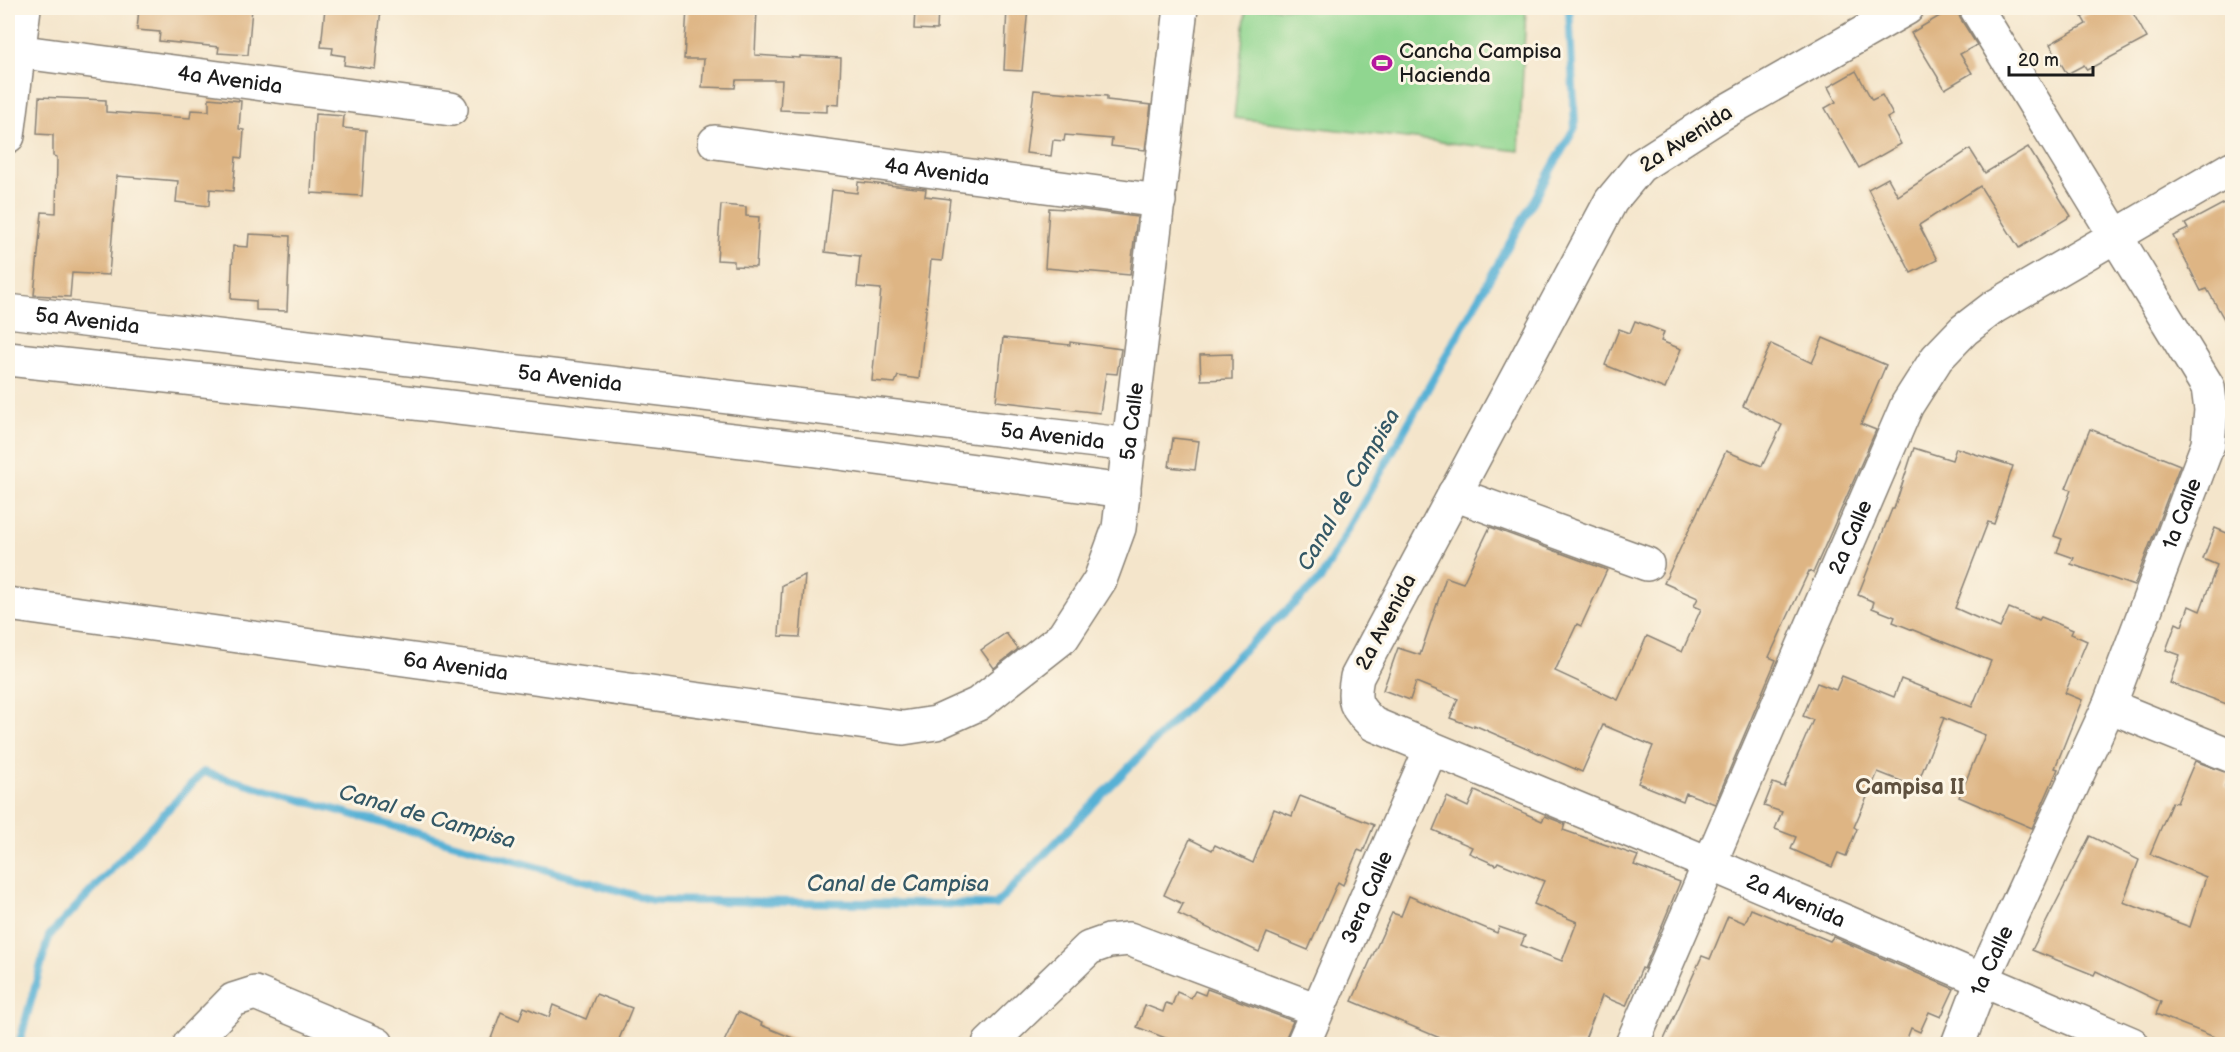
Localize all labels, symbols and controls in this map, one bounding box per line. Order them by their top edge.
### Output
place label: Cancha Campisa Hacienda [1399,39,1562,88]
scale bar [2009,39,2093,77]
text: 20 m [2018,50,2059,71]
sports icon: Cancha Campisa Hacienda [1370,51,1394,75]
street label: 4a Avenida [176,60,284,99]
street label: 2a Avenida [1635,100,1737,178]
street label: 4a Avenida [883,152,991,191]
street label: 5a Avenida [34,302,141,339]
street label: 5a Avenida [516,359,624,397]
street label: 5a Calle [1115,381,1149,462]
water label: Canal de Campisa [1292,404,1406,576]
street label: 5a Avenida [999,417,1106,454]
street label: 1a Calle [2157,474,2207,553]
street label: 2a Calle [1823,496,1877,578]
street label: 2a Avenida [1350,570,1422,674]
street label: 6a Avenida [402,646,510,686]
district label: Campisa II [1855,774,1965,801]
water label: Canal de Campisa [336,779,518,855]
street label: 3era Calle [1336,847,1398,947]
street label: 2a Avenida [1743,868,1849,933]
water label: Canal de Campisa [807,871,989,898]
street label: 1a Calle [1965,922,2018,999]

